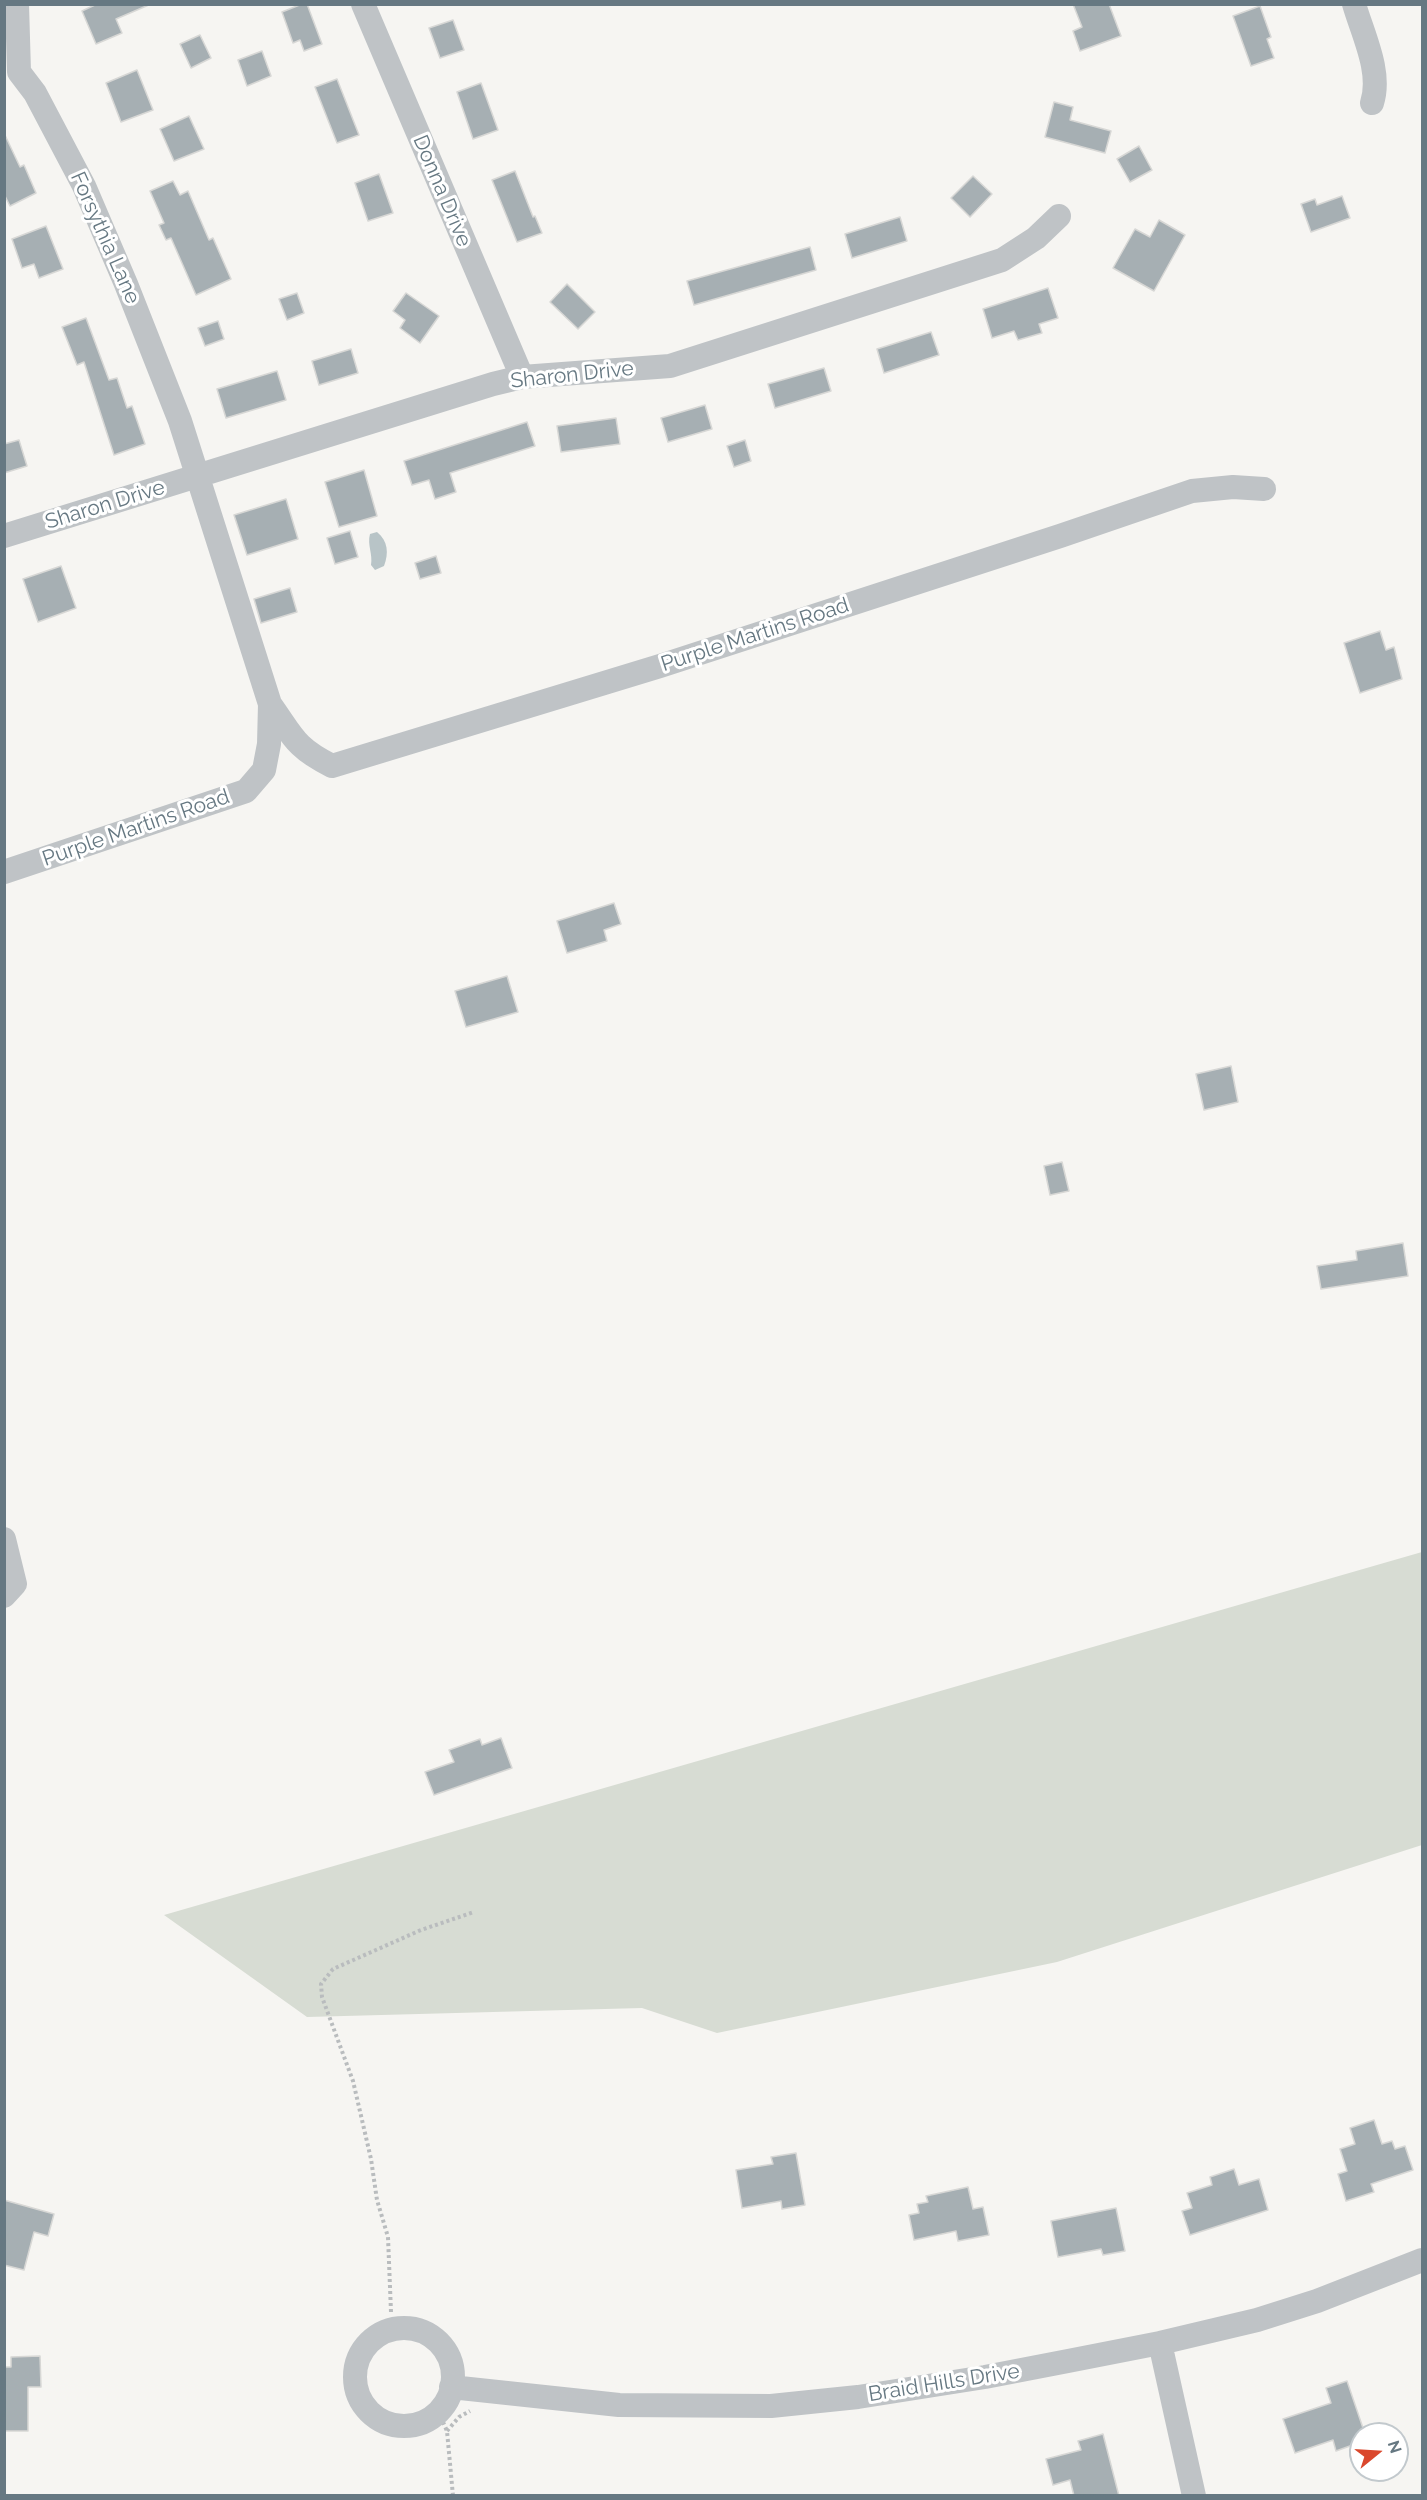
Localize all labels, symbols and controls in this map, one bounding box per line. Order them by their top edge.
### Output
street label: Donna Drive [407,131,477,251]
street label: Forsythia Lane [65,168,145,308]
street label: Sharon Drive [509,356,635,394]
street label: Sharon Drive [42,475,168,535]
street label: Purple Martins Road [658,593,852,677]
street label: Purple Martins Road [39,784,233,872]
street label: Braid Hills Drive [867,2359,1021,2407]
north arrow [1349,2422,1409,2482]
text: N [1384,2438,1406,2456]

